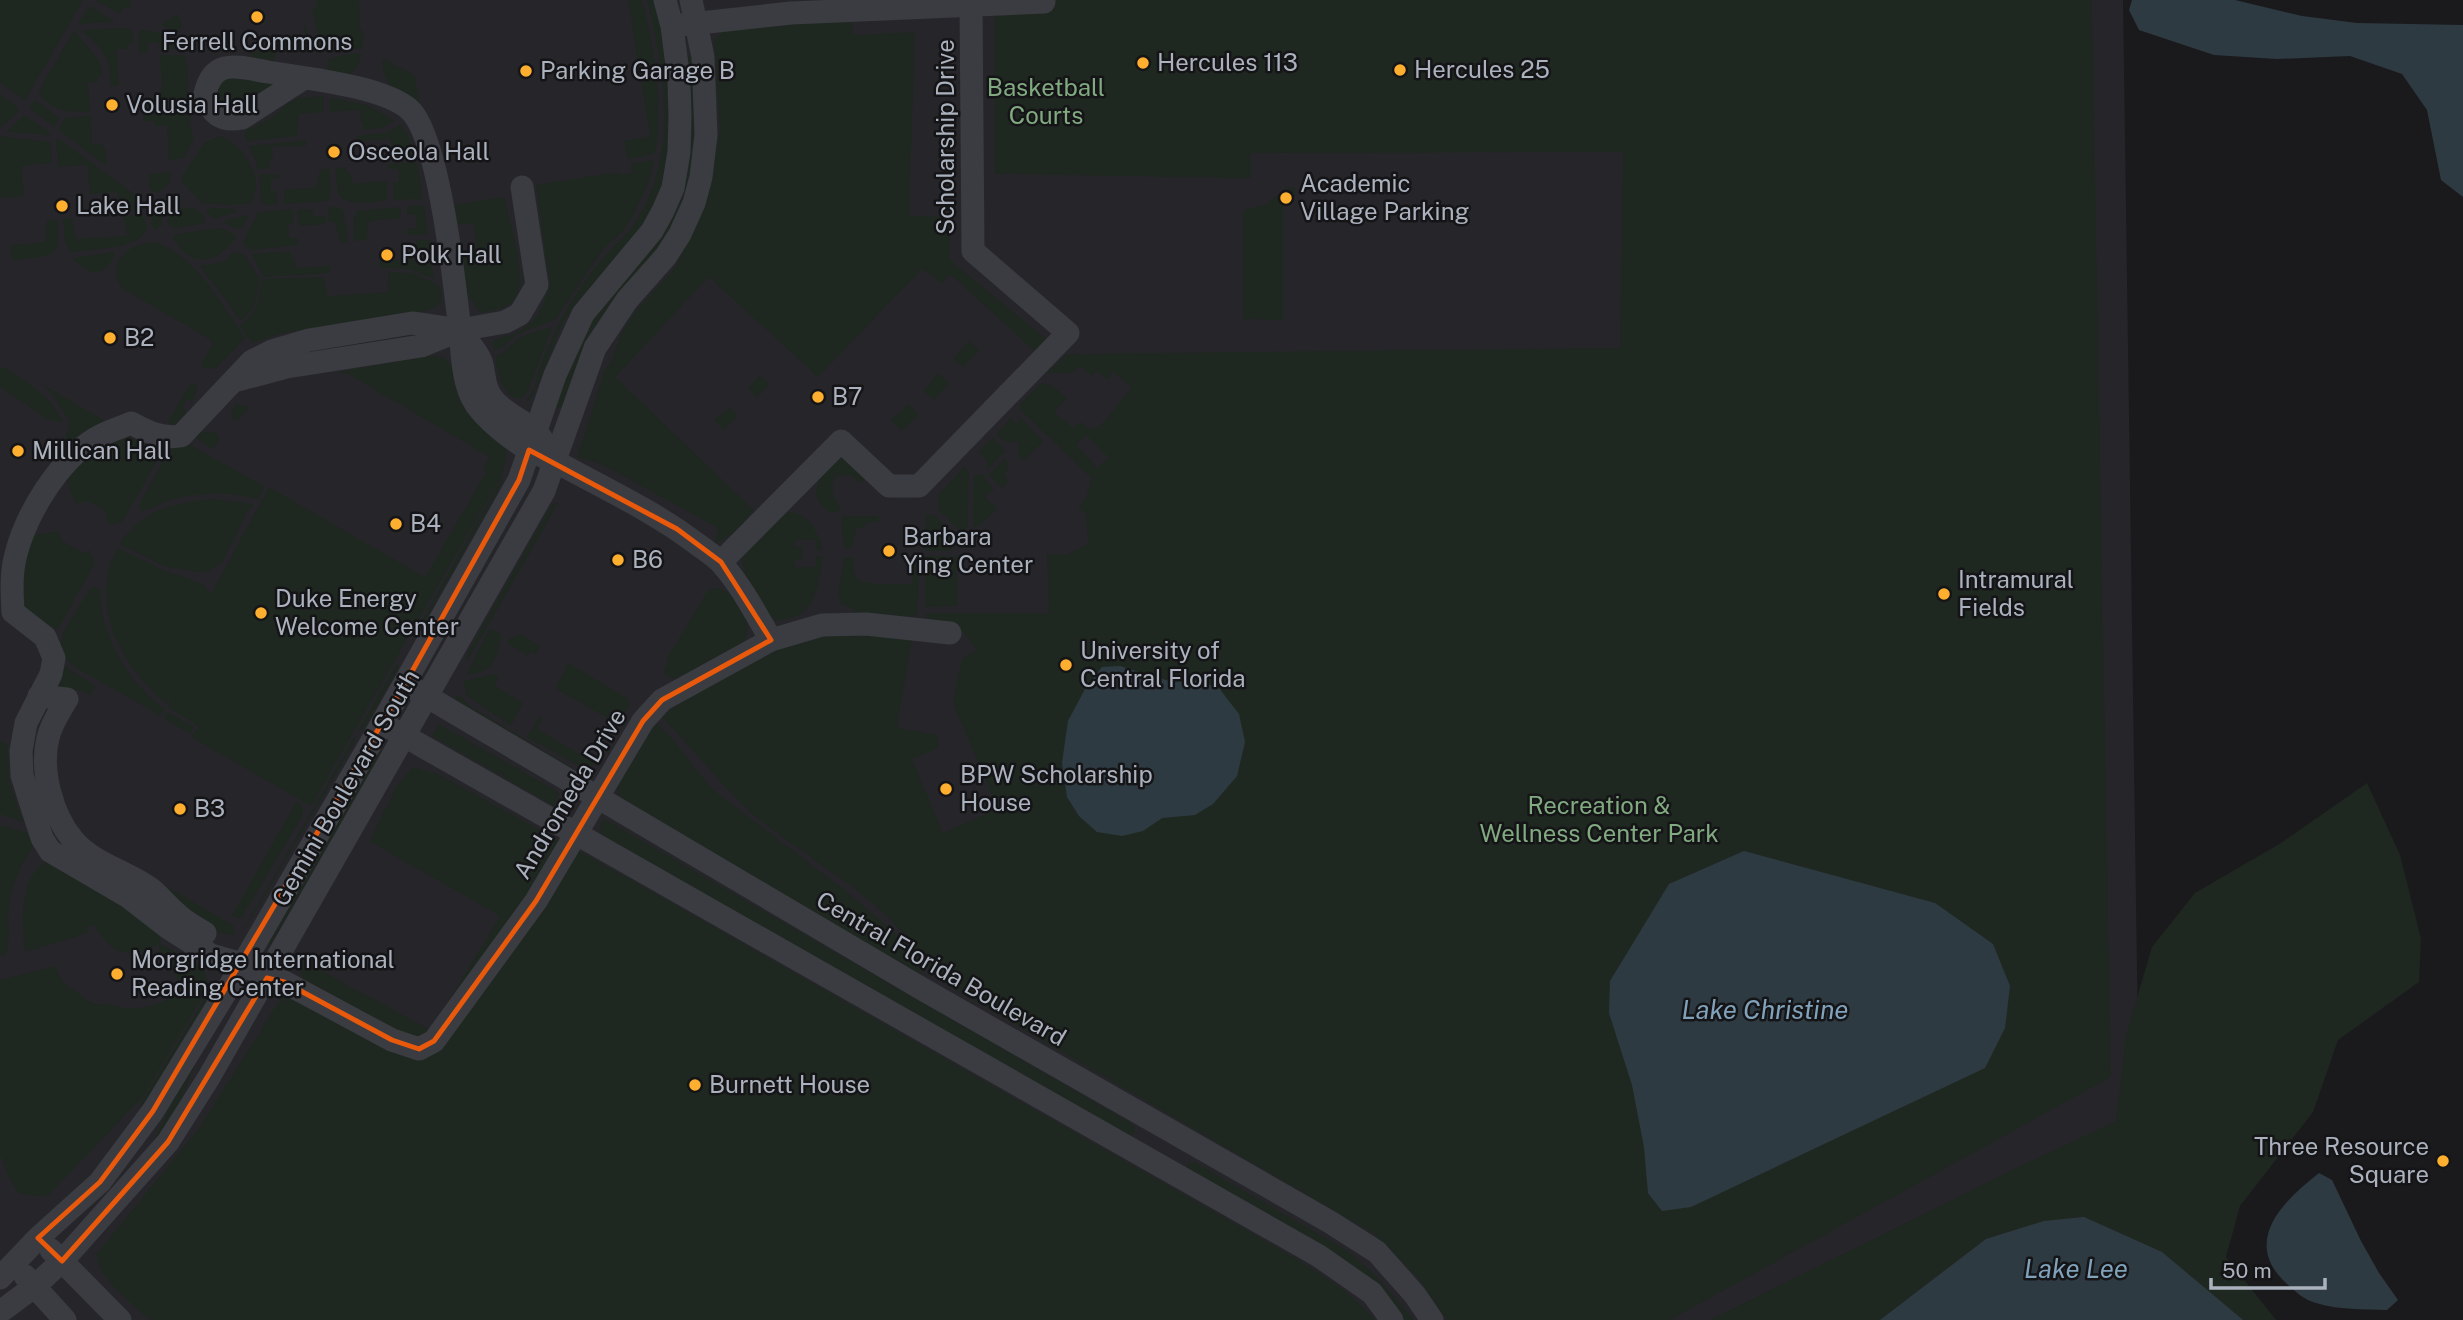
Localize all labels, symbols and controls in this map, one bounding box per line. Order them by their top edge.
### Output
marker: Ferrell Commons [249,9,265,25]
place label: Ferrell Commons [162,27,352,55]
street label: Scholarship Drive [931,39,959,235]
place label: Hercules 113 [1157,48,1298,76]
marker: Hercules 113 [1135,55,1151,71]
place label: Hercules 25 [1414,55,1550,83]
place label: Parking Garage B [540,56,735,84]
marker: Hercules 25 [1392,62,1408,78]
marker: Parking Garage B [518,63,534,79]
park label: Basketball Courts [987,73,1105,129]
place label: Volusia Hall [126,90,258,118]
marker: Volusia Hall [104,97,120,113]
place label: Osceola Hall [348,137,490,165]
marker: Osceola Hall [326,144,342,160]
place label: Academic Village Parking [1300,169,1469,225]
marker: Academic Village Parking [1278,190,1294,206]
place label: Lake Hall [76,191,181,219]
marker: Lake Hall [54,198,70,214]
place label: Polk Hall [401,240,502,268]
marker: Polk Hall [379,247,395,263]
place label: B2 [124,323,154,351]
marker: B2 [102,330,118,346]
place label: B7 [832,382,863,410]
marker: B7 [810,389,826,405]
place label: Millican Hall [32,436,171,464]
marker: Millican Hall [10,443,26,459]
place label: B4 [410,509,441,537]
marker: B4 [388,516,404,532]
place label: Barbara Ying Center [903,522,1033,578]
marker: Barbara Ying Center [881,543,897,559]
place label: B6 [632,545,663,573]
marker: B6 [610,552,626,568]
place label: Intramural Fields [1958,565,2074,621]
place label: Duke Energy Welcome Center [275,584,459,640]
marker: Intramural Fields [1936,586,1952,602]
marker: Duke Energy Welcome Center [253,605,269,621]
place label: University of Central Florida [1080,636,1245,692]
marker: University of Central Florida [1058,657,1074,673]
street label: Gemini Boulevard South [266,664,424,911]
street label: Andromeda Drive [507,703,631,884]
place label: BPW Scholarship House [960,760,1153,816]
marker: BPW Scholarship House [938,781,954,797]
park label: Recreation & Wellness Center Park [1479,791,1719,847]
place label: B3 [194,794,225,822]
marker: B3 [172,801,188,817]
street label: Central Florida Boulevard [812,885,1071,1051]
place label: Morgridge International Reading Center [131,945,395,1001]
marker: Morgridge International Reading Center [109,966,125,982]
water label: Lake Christine [1681,994,1849,1025]
place label: Burnett House [709,1070,870,1098]
marker: Burnett House [687,1077,703,1093]
place label: Three Resource Square [2254,1132,2429,1188]
marker: Three Resource Square [2435,1153,2451,1169]
scale bar [2211,1246,2325,1290]
water label: Lake Lee [2024,1253,2128,1284]
text: 50 m [2222,1258,2272,1283]

